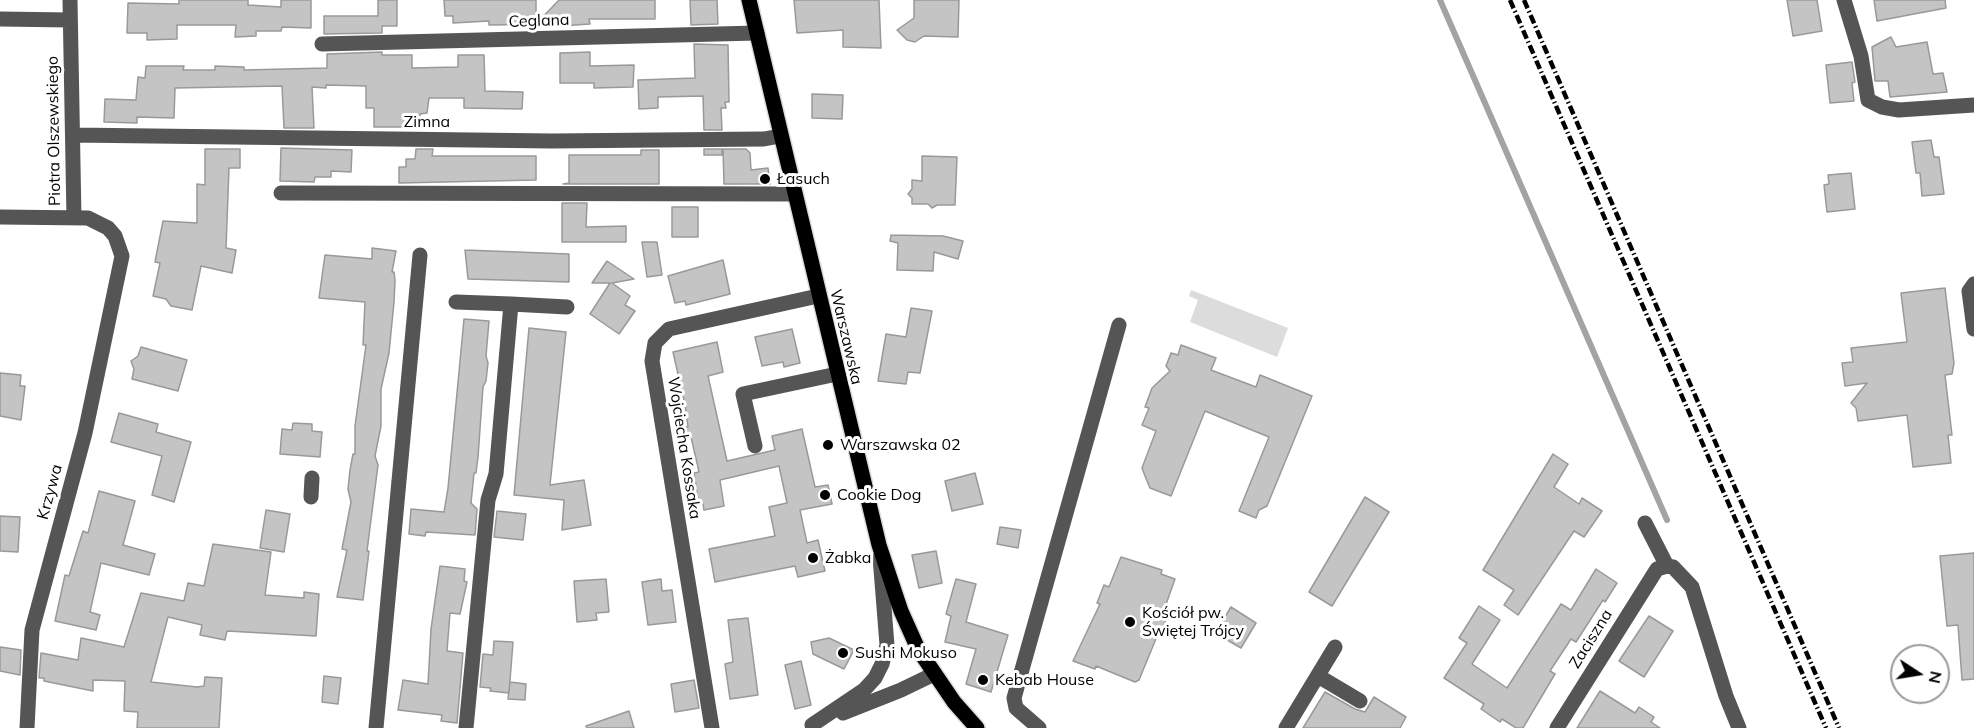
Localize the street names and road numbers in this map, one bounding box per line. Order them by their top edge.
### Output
street label: Ceglana [508,10,570,32]
street label: Piotra Olszewskiego [43,56,65,206]
street label: Zimna [404,112,450,132]
street label: Warszawska [826,287,866,387]
street label: Wojciecha Kossaka [663,376,705,520]
street label: Krzywa [33,462,67,522]
street label: Zaciszna [1565,606,1617,672]

